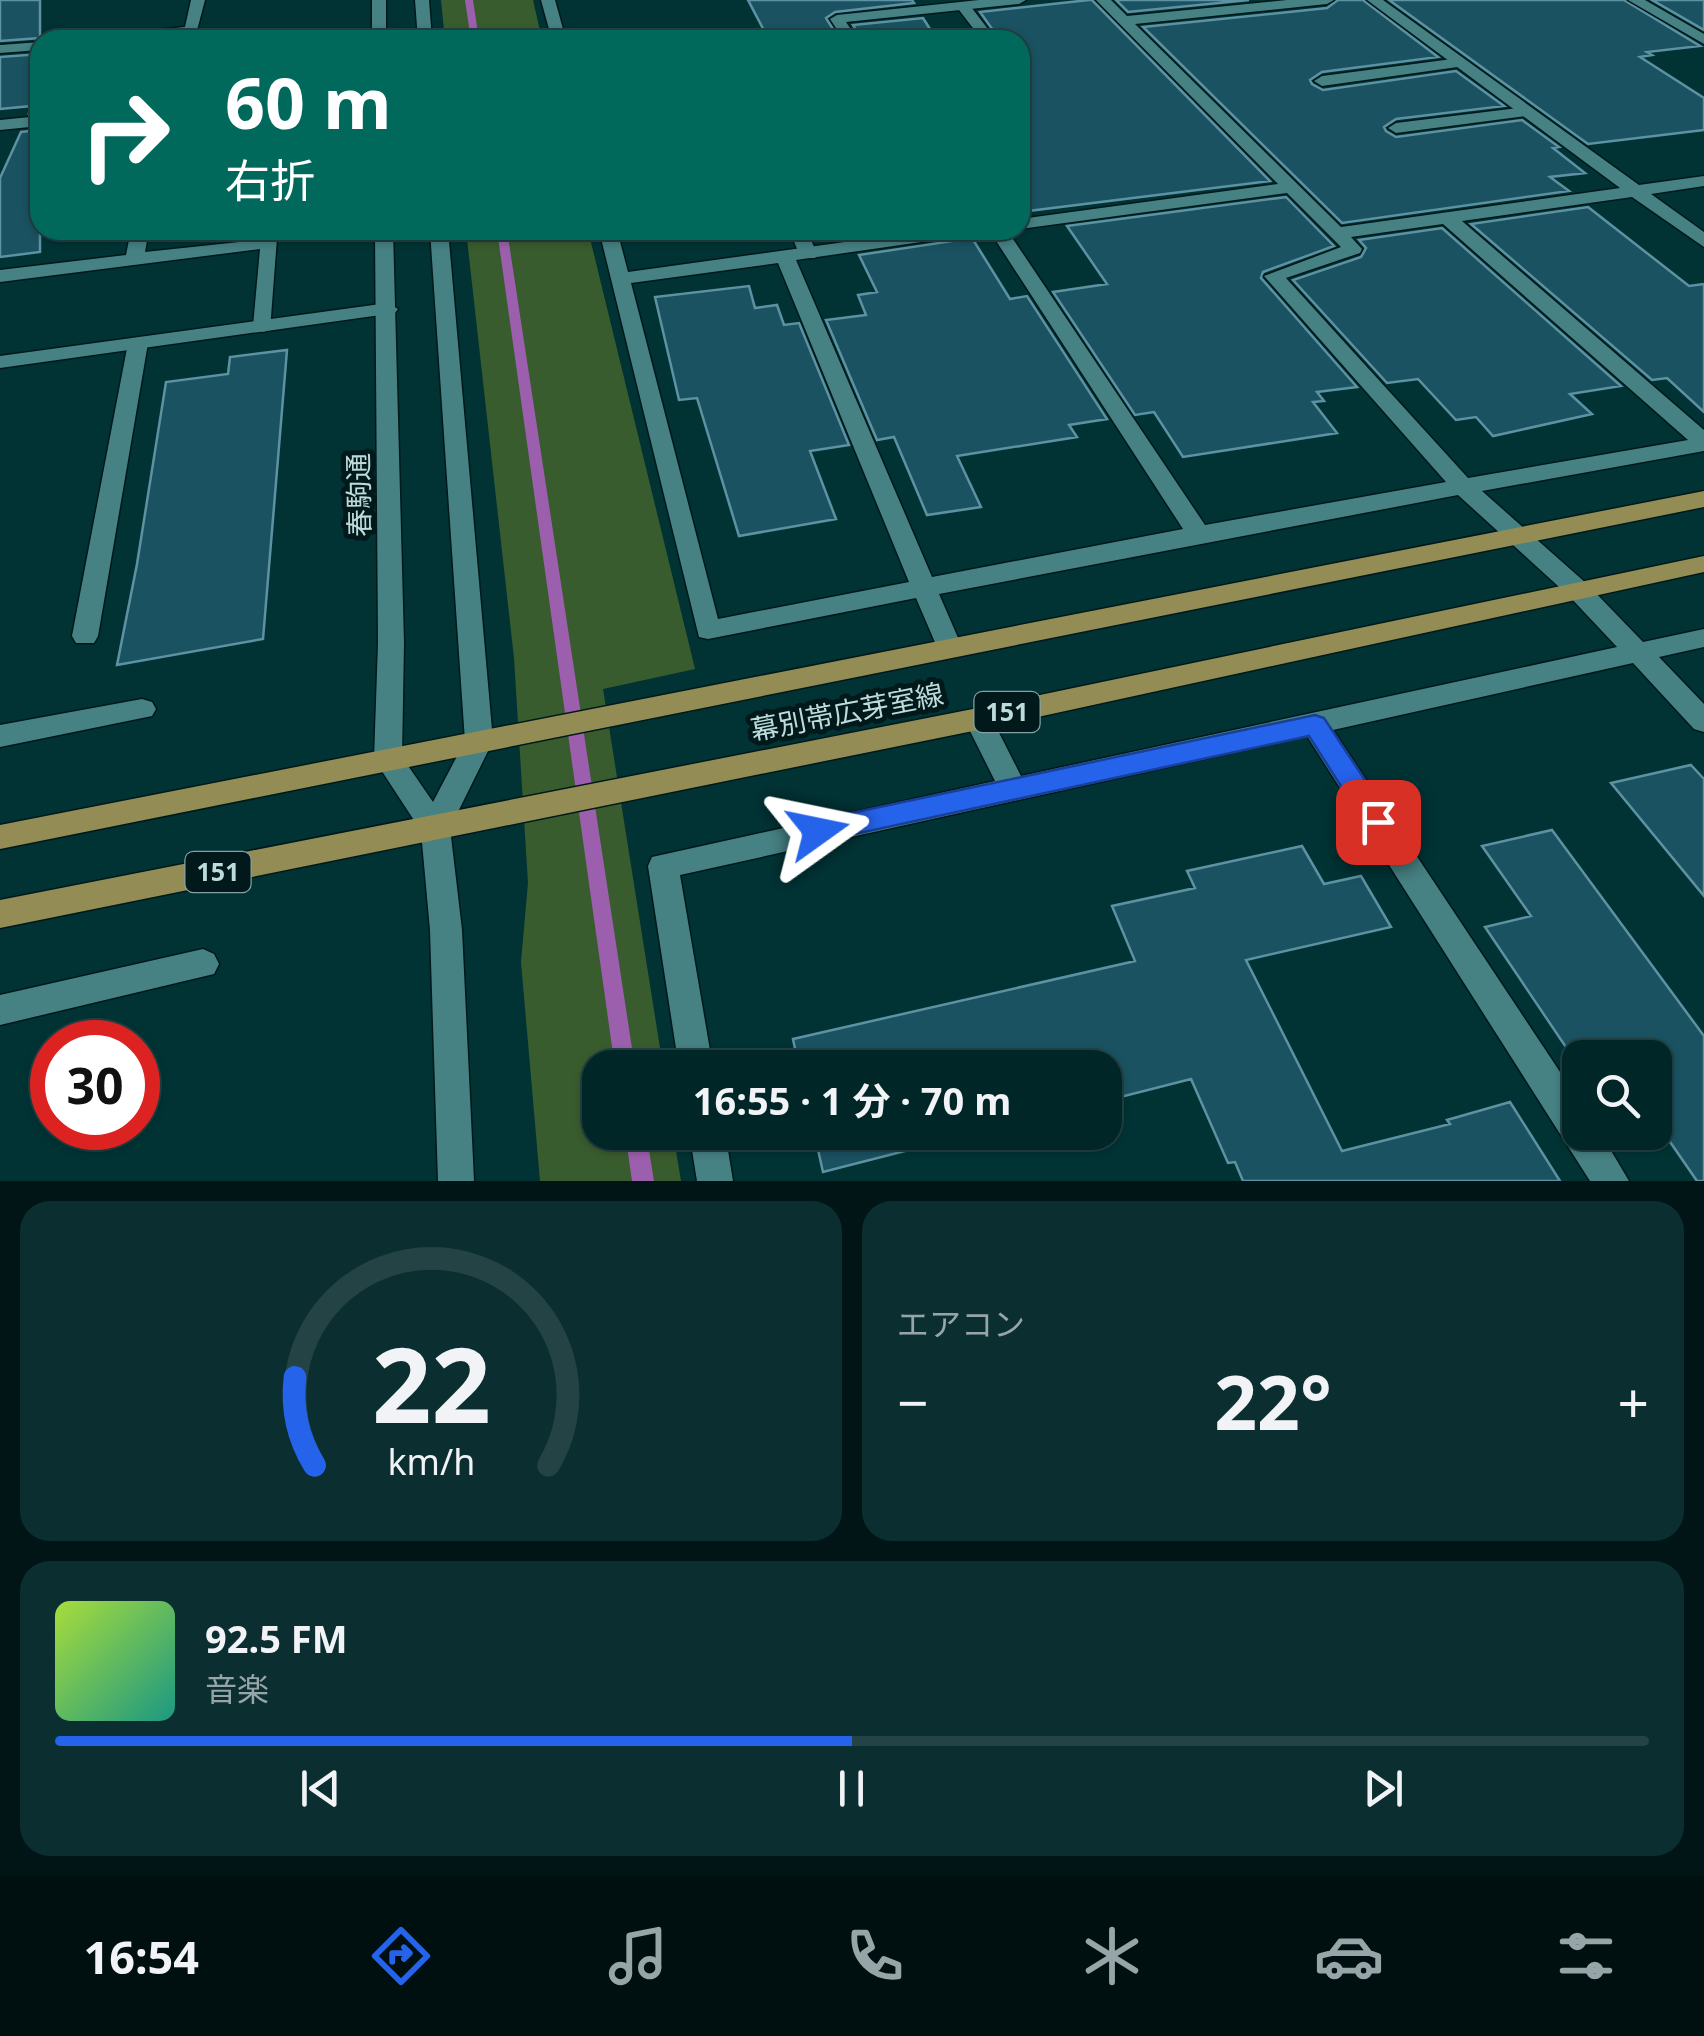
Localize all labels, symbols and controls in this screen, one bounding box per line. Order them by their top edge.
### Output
text: 60 m [225,54,392,150]
icon: right [60,70,190,200]
text: 右折 [225,149,315,210]
street label: 春駒通 [338,453,378,537]
street label: 幕別帯広芽室線 [747,674,947,748]
road number: 151 [974,692,1040,732]
position arrow [766,779,870,883]
pin [1336,780,1421,865]
icon: arrive [1351,795,1406,850]
road number: 151 [186,852,250,892]
speed limit sign: 30 [30,1020,160,1150]
map controls [1562,1040,1672,1150]
button: search [1562,1040,1672,1150]
text: 16:55 · 1 分 · 70 m [693,1074,1011,1126]
text: エアコン [897,1302,1025,1345]
text: 22 [372,1312,490,1453]
text: 22° [1214,1350,1332,1452]
text: − [897,1364,928,1439]
text: + [1618,1364,1649,1439]
text: km/h [387,1437,475,1485]
text: 92.5 FM [205,1612,347,1664]
text: 音楽 [205,1667,269,1710]
icon: previous [293,1761,348,1816]
icon: pause [824,1761,879,1816]
icon: next [1356,1761,1411,1816]
icon: directions [366,1921,436,1991]
icon: music [603,1921,673,1991]
icon: phone [840,1921,910,1991]
icon: climate [1077,1921,1147,1991]
icon: car [1314,1921,1384,1991]
icon: filters [1551,1921,1621,1991]
text: 16:54 [83,1926,199,1987]

